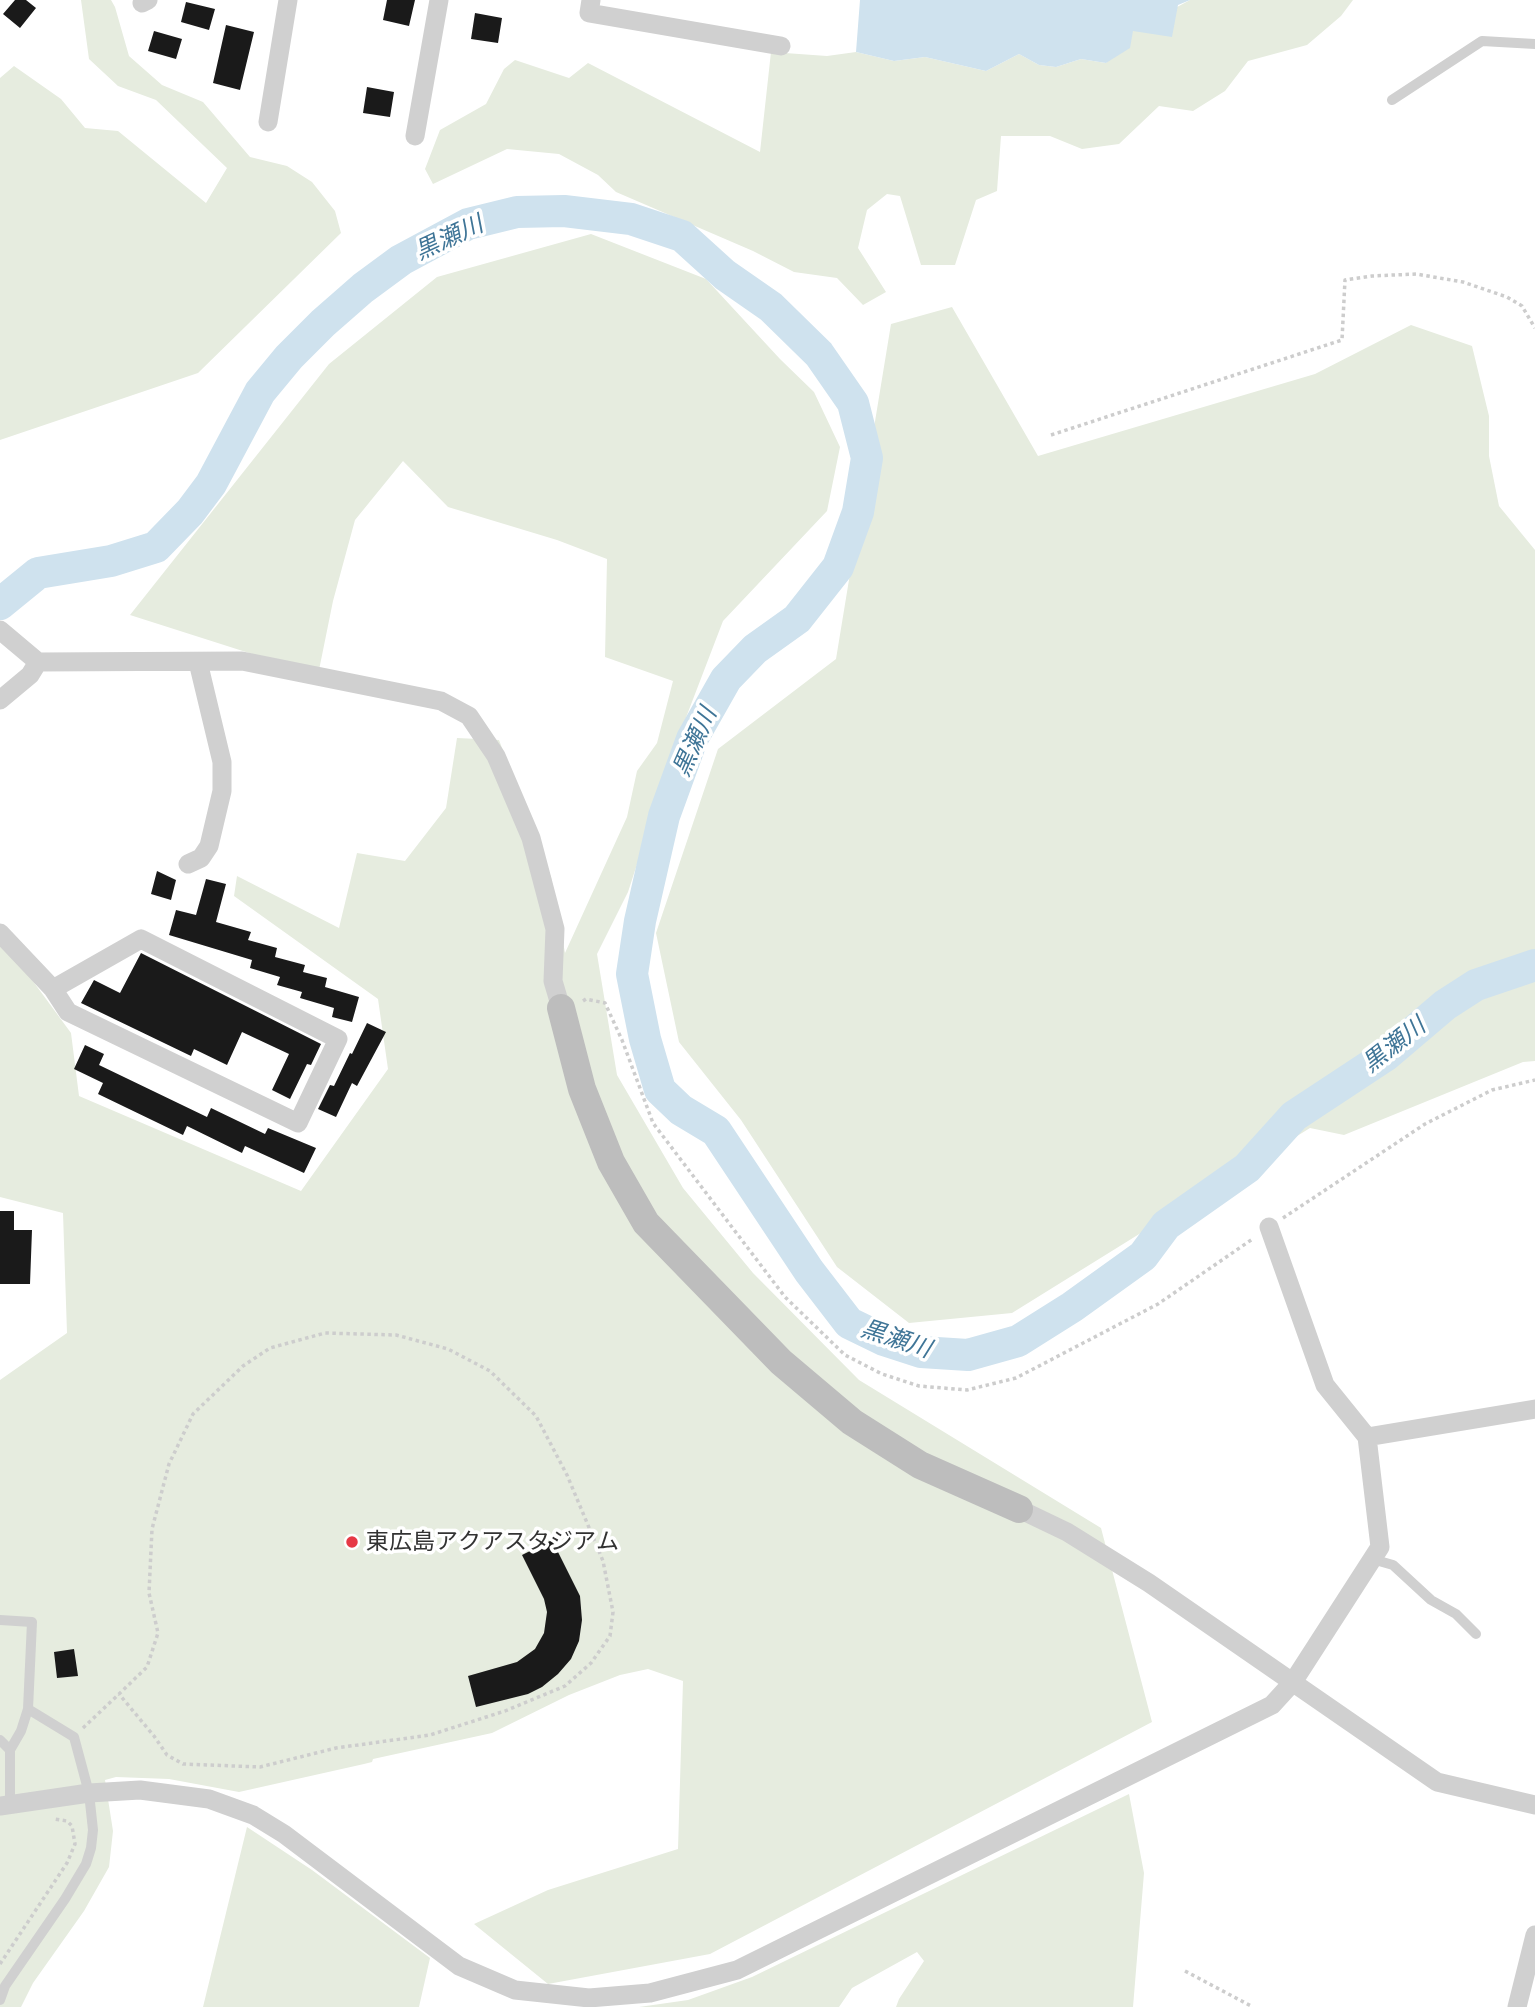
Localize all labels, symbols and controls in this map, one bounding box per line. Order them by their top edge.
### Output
water label: 黒瀬川 [410,210,488,266]
water label: 黒瀬川 [667,703,723,781]
water label: 黒瀬川 [1357,1011,1431,1079]
water label: 黒瀬川 [857,1314,935,1364]
place label: 東広島アクアスタジアム [366,1528,619,1556]
marker: 東広島アクアスタジアム [344,1534,360,1550]

